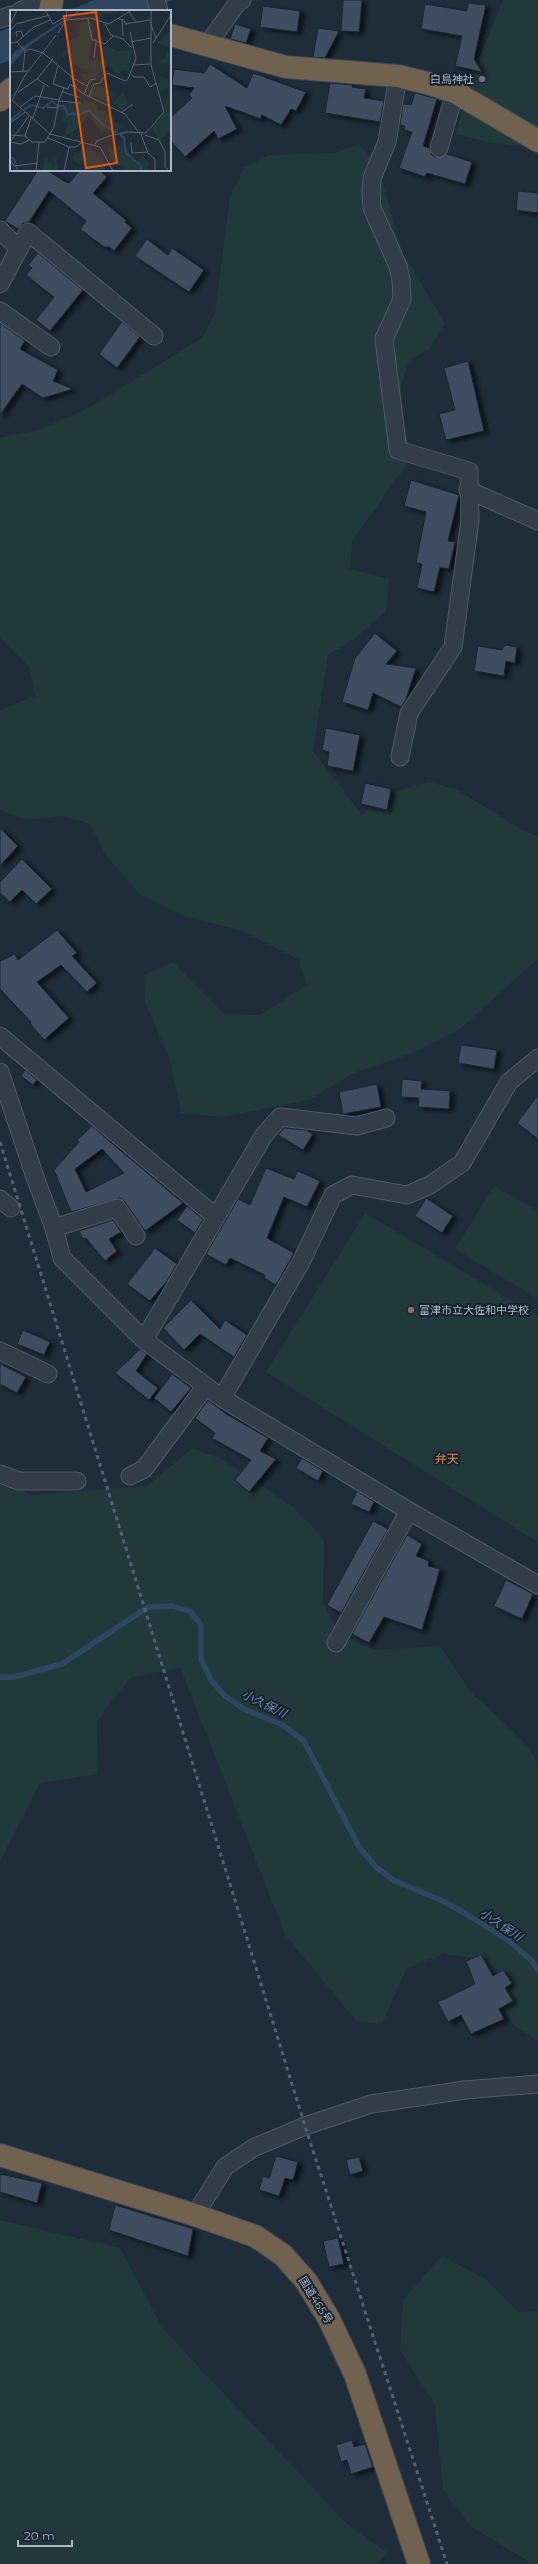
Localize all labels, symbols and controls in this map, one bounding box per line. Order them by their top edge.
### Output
inset map [10,10,171,171]
place label: 白鳥神社 [430,72,474,86]
marker: 白鳥神社 [477,74,487,84]
place label: 富津市立大佐和中学校 [419,1303,529,1317]
marker: 富津市立大佐和中学校 [406,1305,416,1315]
district label: 弁天 [435,1451,459,1466]
water label: 小久保川 [239,1686,291,1722]
water label: 小久保川 [477,1905,527,1945]
street label: 国道465号 [296,2274,336,2326]
scale bar [18,2522,72,2548]
text: 20 m [24,2528,55,2543]

